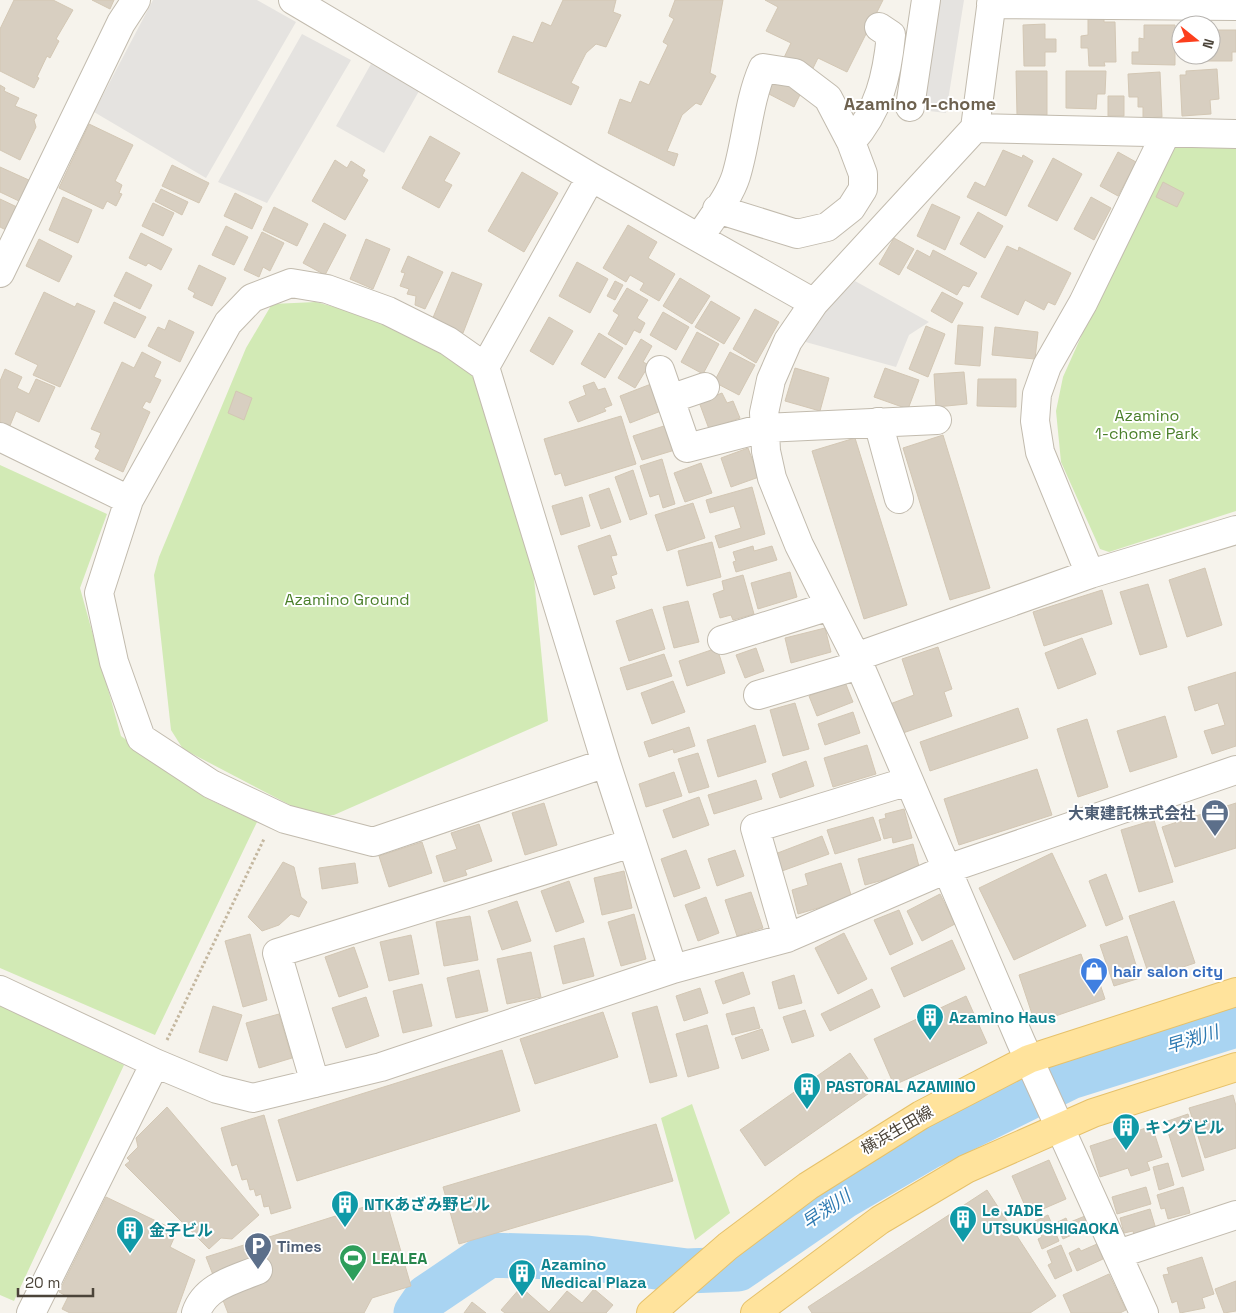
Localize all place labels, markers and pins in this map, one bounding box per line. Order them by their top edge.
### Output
office icon: 大東建託株式会社 [1200,798,1230,837]
place label: 大東建託株式会社 [1068,803,1196,824]
shop icon: hair salon city [1079,956,1109,995]
place label: hair salon city [1113,961,1223,982]
building icon: Azamino Haus [915,1002,945,1041]
place label: Azamino Haus [949,1007,1056,1028]
building icon: PASTORAL AZAMINO [792,1071,822,1110]
place label: PASTORAL AZAMINO [826,1076,976,1097]
building icon: キングビル [1111,1112,1141,1151]
place label: キングビル [1145,1117,1225,1138]
building icon: NTKあざみ野ビル [330,1189,360,1228]
place label: NTKあざみ野ビル [364,1194,490,1215]
place label: Le JADE UTSUKUSHIGAOKA [982,1200,1119,1239]
building icon: Le JADE UTSUKUSHIGAOKA [948,1204,978,1243]
building icon: 金子ビル [115,1215,145,1254]
place label: 金子ビル [149,1220,213,1241]
parking icon: Times [243,1231,273,1270]
place label: Times [277,1236,322,1257]
sports icon: LEALEA [338,1243,368,1282]
place label: LEALEA [372,1248,427,1269]
place label: Azamino Medical Plaza [541,1254,646,1293]
building icon: Azamino Medical Plaza [507,1258,537,1297]

